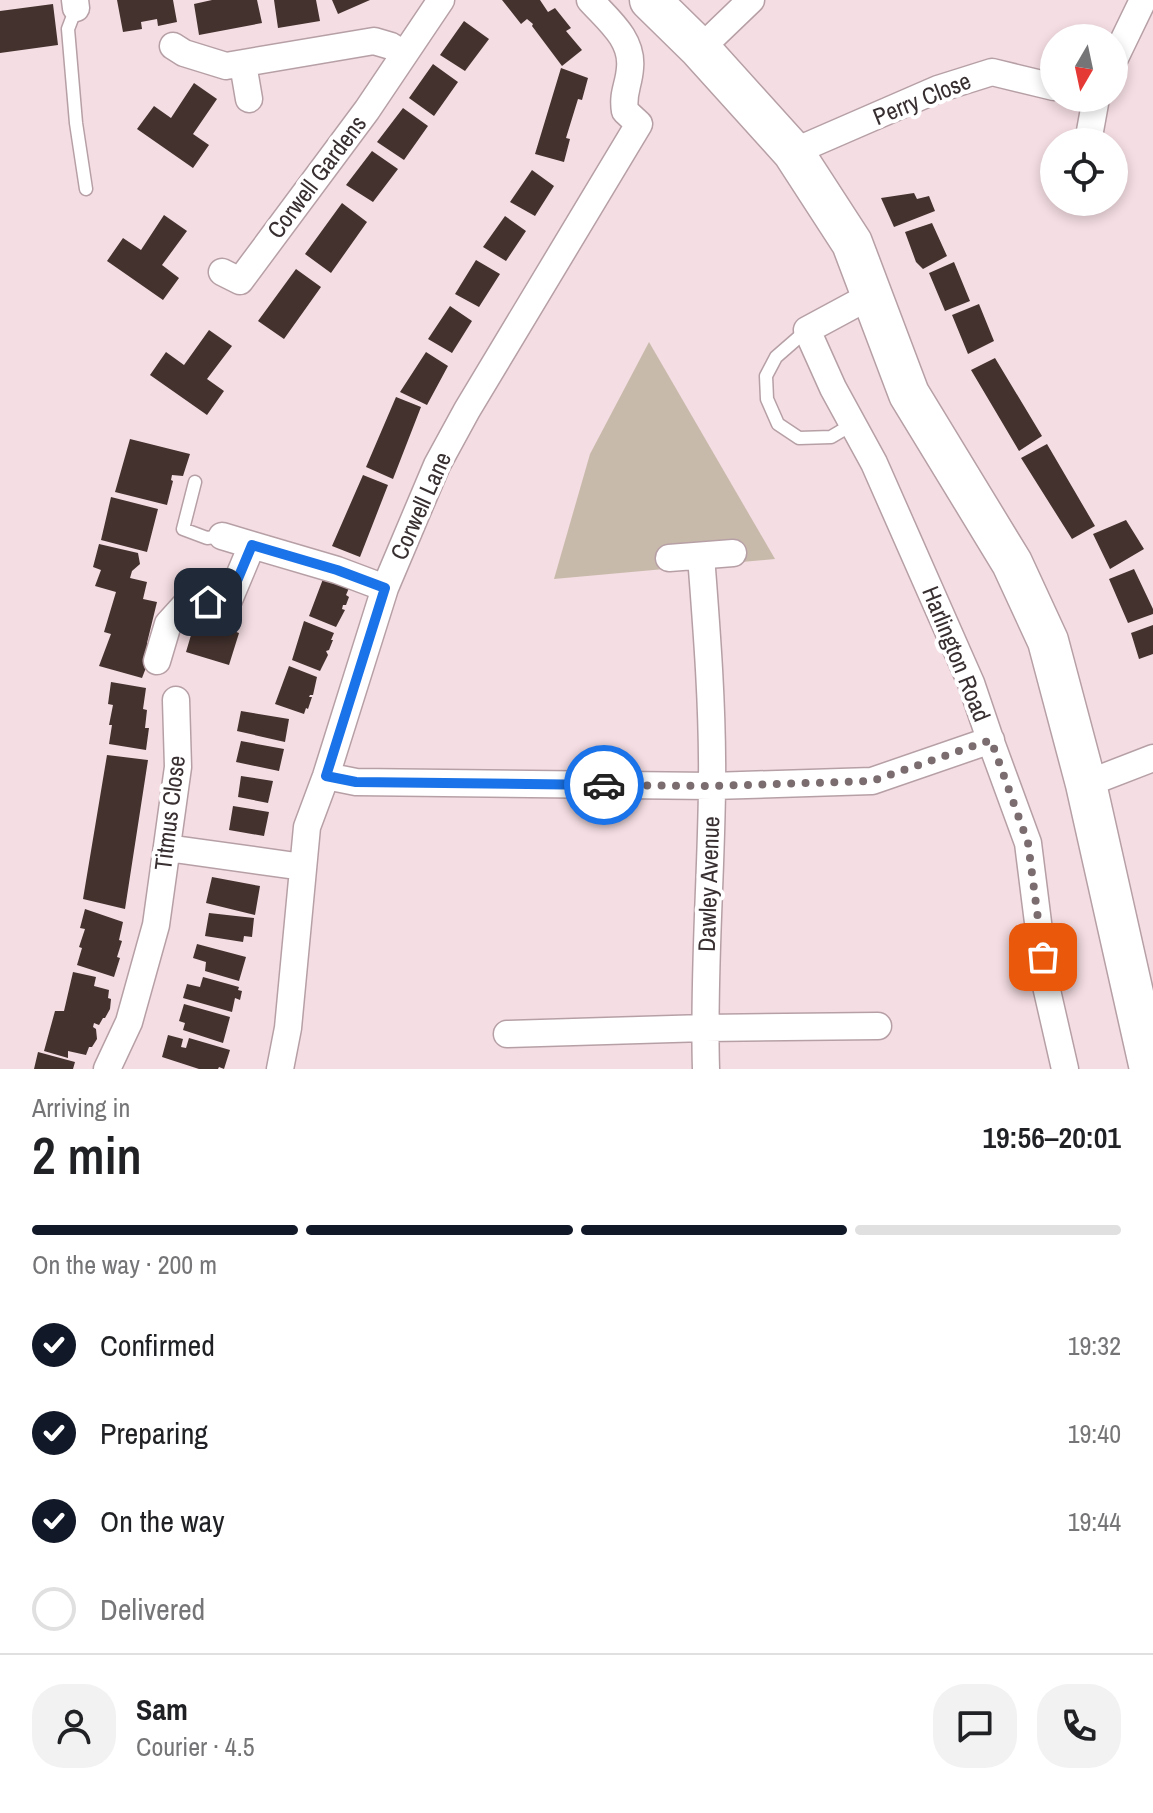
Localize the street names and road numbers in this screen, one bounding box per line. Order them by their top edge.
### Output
street label: Perry Close [868,64,975,132]
street label: Corwell Gardens [259,108,373,245]
street label: Corwell Lane [382,447,458,565]
street label: Harlington Road [915,581,999,726]
street label: Titmus Close [146,754,192,872]
street label: Dawley Avenue [690,816,726,952]

